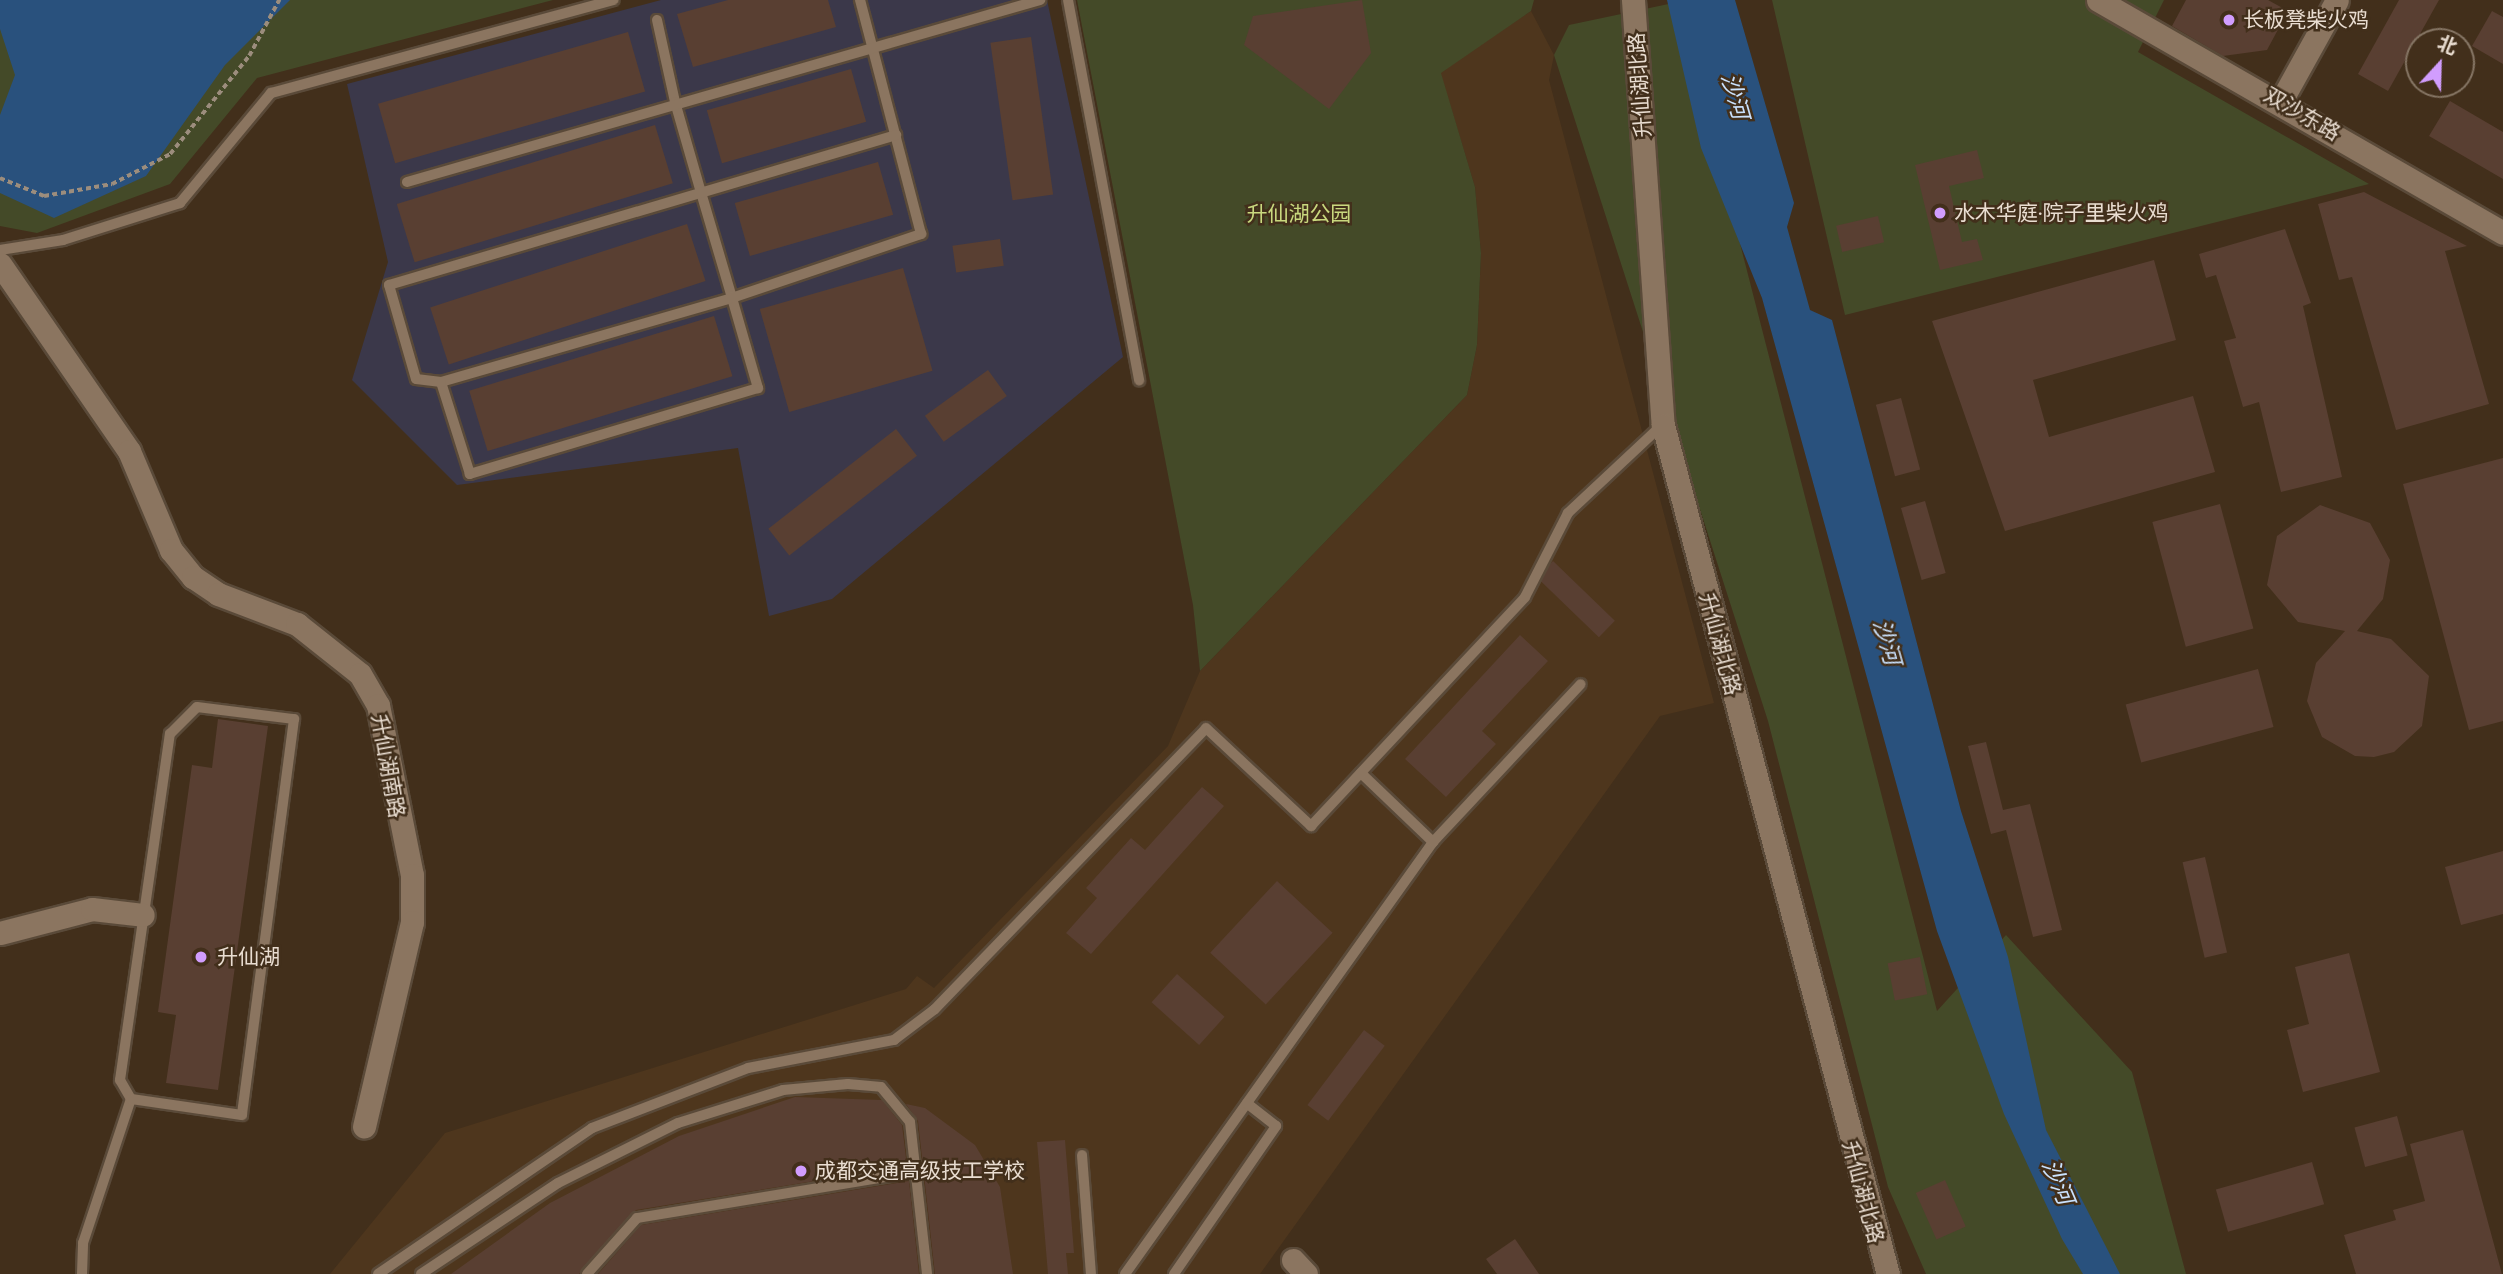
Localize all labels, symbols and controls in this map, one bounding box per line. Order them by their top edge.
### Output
place label: 长板凳柴火鸡 [2243,7,2369,33]
marker: 长板凳柴火鸡 [2221,12,2237,28]
north arrow [2405,28,2475,98]
text: 北 [2434,31,2460,59]
street label: 升仙湖北路 [1624,32,1656,138]
water label: 沙河 [1715,70,1755,122]
street label: 双沙东路 [2259,82,2345,146]
place label: 水木华庭·院子里柴火鸡 [1954,200,2168,226]
park label: 升仙湖公园 [1247,201,1351,227]
marker: 水木华庭·院子里柴火鸡 [1932,205,1948,221]
street label: 升仙湖北路 [1694,590,1746,698]
water label: 沙河 [1867,616,1907,668]
street label: 升仙湖南路 [366,712,410,820]
place label: 升仙湖 [217,944,280,970]
marker: 升仙湖 [191,947,211,967]
street label: 升仙湖北路 [1837,1138,1889,1246]
water label: 沙河 [2036,1155,2080,1209]
place label: 成都交通高级技工学校 [815,1158,1025,1184]
marker: 成都交通高级技工学校 [793,1163,809,1179]

